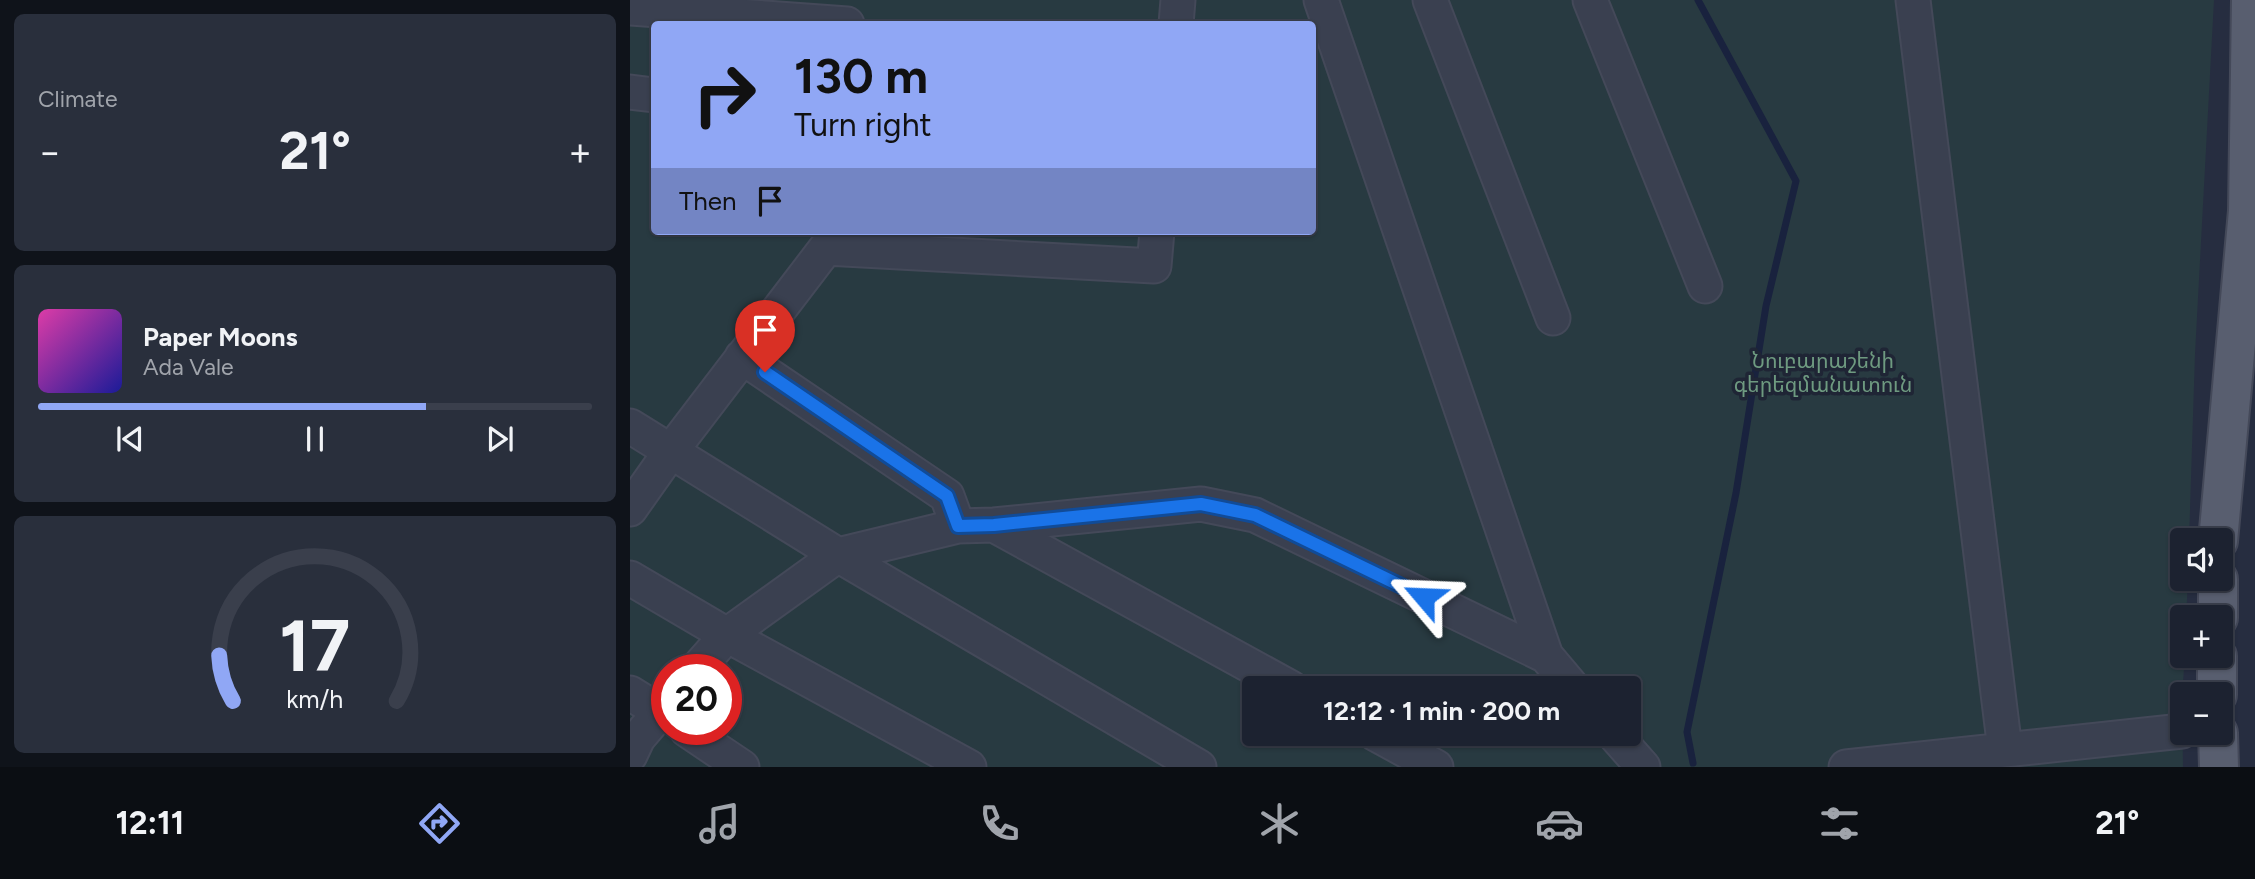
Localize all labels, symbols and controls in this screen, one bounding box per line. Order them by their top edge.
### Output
text: 130 m [794,46,928,105]
icon: right [679,49,770,140]
text: Climate [38,85,117,113]
text: Turn right [794,106,932,144]
text: 21° [279,120,351,182]
text: − [38,129,62,175]
text: + [568,129,592,175]
icon: arrive [751,182,789,220]
text: Then [679,185,737,217]
pin [735,300,795,372]
icon: arrive [746,311,784,349]
text: Paper Moons [143,321,298,353]
park label: Նուբարաշենի գերեզմանատուն [1734,348,1912,397]
text: Ada Vale [143,353,234,381]
icon: previous [111,420,149,458]
icon: pause [296,420,334,458]
icon: next [481,420,519,458]
map controls [2170,528,2233,745]
button: sound [2170,528,2233,591]
position arrow [1387,560,1461,634]
text: 17 [279,602,351,689]
button: + [2170,605,2233,668]
speed limit sign: 20 [651,654,742,745]
button: − [2170,682,2233,745]
text: km/h [286,683,344,713]
text: 12:12 · 1 min · 200 m [1323,695,1560,727]
icon: directions [415,799,464,848]
icon: music [695,799,744,848]
icon: phone [975,799,1024,848]
icon: climate [1255,799,1304,848]
icon: car [1535,799,1584,848]
icon: filters [1815,799,1864,848]
text: 12:11 [116,804,184,842]
text: 21° [2095,804,2139,842]

